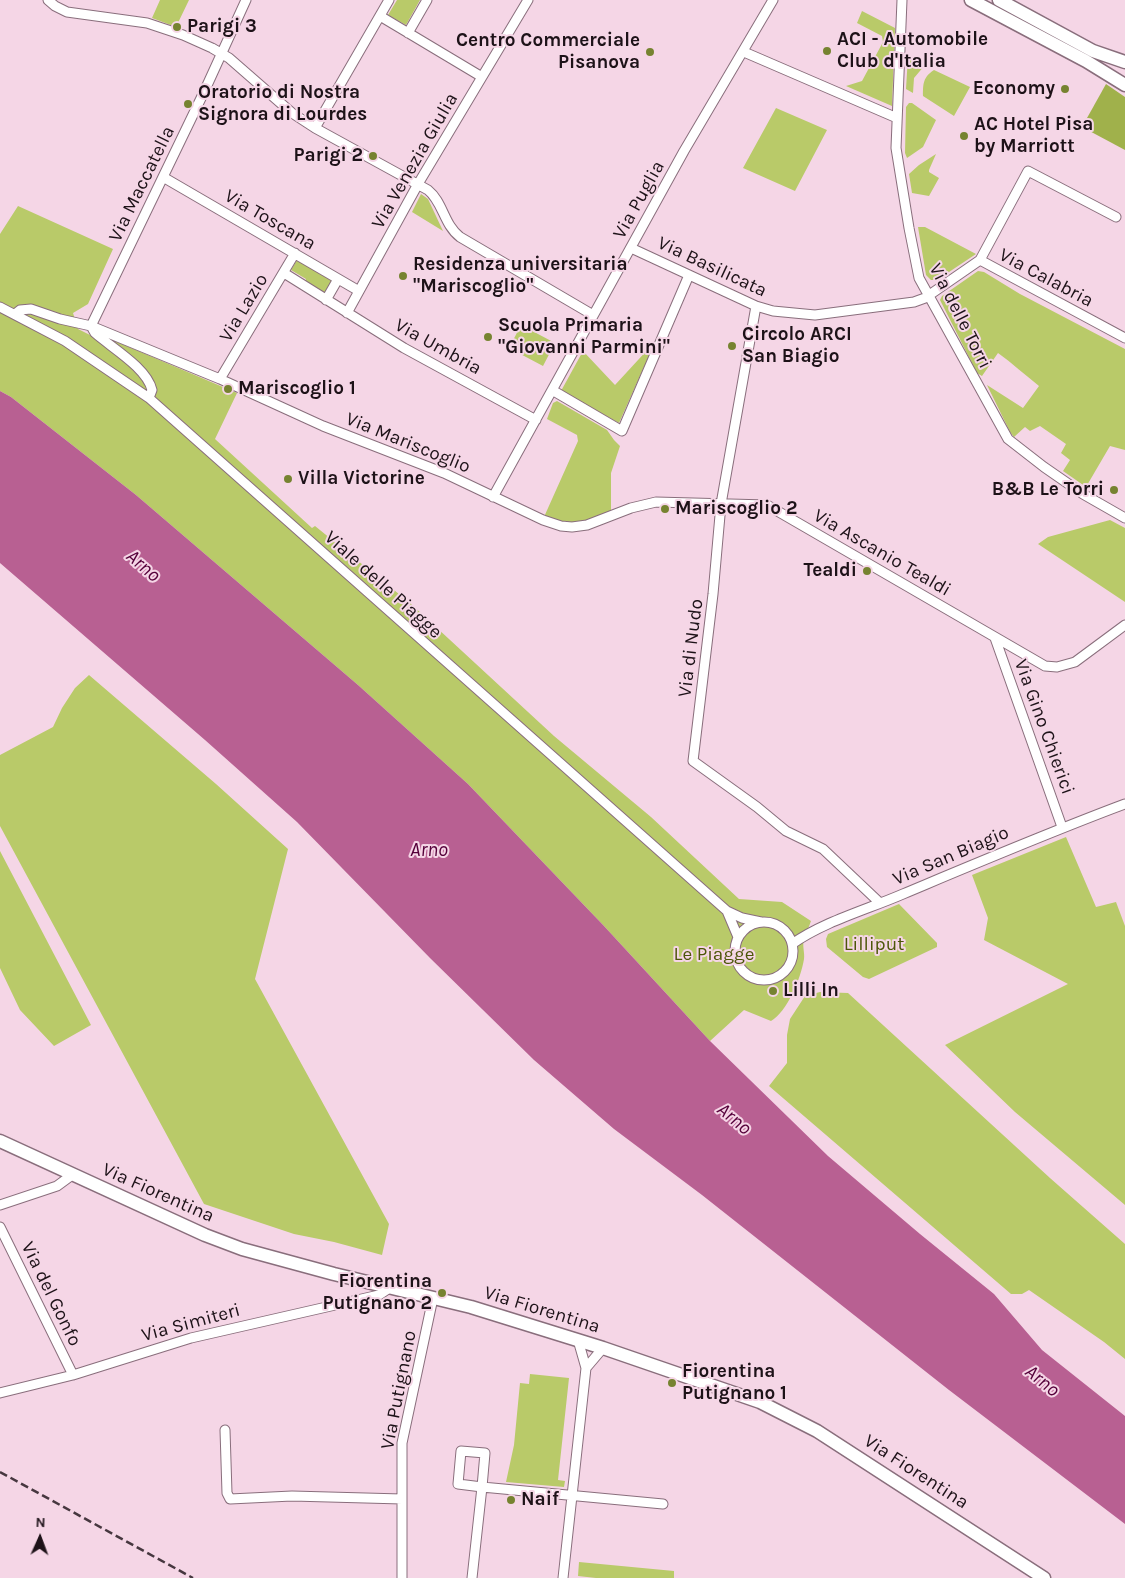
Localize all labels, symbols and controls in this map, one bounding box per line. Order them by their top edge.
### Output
place label: Parigi 3 [187,16,257,38]
marker: Parigi 3 [171,21,183,33]
place label: ACI - Automobile Club d'Italia [837,29,988,73]
place label: Centro Commerciale Pisanova [456,30,640,74]
marker: ACI - Automobile Club d'Italia [821,45,833,57]
marker: Centro Commerciale Pisanova [644,46,656,58]
place label: Economy [973,78,1055,100]
place label: Oratorio di Nostra Signora di Lourdes [198,82,367,126]
marker: Economy [1059,83,1071,95]
street label: Via Venezia Giulia [367,89,463,233]
marker: Oratorio di Nostra Signora di Lourdes [182,98,194,110]
place label: AC Hotel Pisa by Marriott [974,114,1093,158]
street label: Via Maccatella [104,122,180,246]
marker: AC Hotel Pisa by Marriott [958,130,970,142]
place label: Parigi 2 [294,145,363,167]
marker: Parigi 2 [367,150,379,162]
street label: Via Puglia [608,157,670,243]
street label: Via Toscana [220,185,320,255]
street label: Via Basilicata [654,232,770,302]
street label: Via Calabria [995,244,1097,312]
place label: Residenza universitaria "Mariscoglio" [413,254,627,298]
street label: Via delle Torri [924,260,996,372]
street label: Via Lazio [215,270,273,346]
marker: Residenza universitaria "Mariscoglio" [397,270,409,282]
street label: Via Umbria [391,314,485,380]
place label: Scuola Primaria "Giovanni Parmini" [498,315,670,359]
place label: Circolo ARCI San Biagio [742,324,852,368]
marker: Scuola Primaria "Giovanni Parmini" [482,331,494,343]
marker: Circolo ARCI San Biagio [726,340,738,352]
place label: Mariscoglio 1 [238,378,356,400]
marker: Mariscoglio 1 [222,383,234,395]
street label: Via Mariscoglio [342,408,474,478]
place label: Villa Victorine [298,468,425,490]
marker: Villa Victorine [282,473,294,485]
place label: B&B Le Torri [992,479,1104,501]
marker: B&B Le Torri [1108,484,1120,496]
place label: Mariscoglio 2 [675,498,797,520]
marker: Mariscoglio 2 [659,503,671,515]
street label: Via Ascanio Tealdi [809,504,955,602]
street label: Viale delle Piagge [320,526,446,644]
water label: Arno [121,545,165,587]
place label: Tealdi [804,560,857,582]
marker: Tealdi [861,565,873,577]
street label: Via di Nudo [674,598,708,698]
street label: Via Gino Chierici [1009,656,1079,798]
street label: Via San Biagio [889,821,1013,891]
water label: Arno [410,838,448,862]
park label: Lilliput [844,934,904,956]
park label: Le Piagge [674,944,754,966]
place label: Lilli In [783,980,839,1002]
marker: Lilli In [767,985,779,997]
water label: Arno [712,1098,756,1140]
street label: Via Fiorentina [98,1158,218,1228]
street label: Via del Gonfo [16,1238,86,1350]
place label: Fiorentina Putignano 2 [322,1271,432,1315]
street label: Via Fiorentina [481,1282,603,1338]
marker: Fiorentina Putignano 2 [436,1287,448,1299]
street label: Via Simiteri [139,1299,243,1347]
street label: Via Putignano [376,1329,422,1451]
water label: Arno [1020,1360,1064,1402]
place label: Fiorentina Putignano 1 [682,1361,787,1405]
marker: Fiorentina Putignano 1 [666,1377,678,1389]
street label: Via Fiorentina [859,1430,973,1514]
place label: Naif [521,1489,559,1511]
marker: Naif [505,1494,517,1506]
north arrow [15,1513,65,1563]
text: N [35,1514,46,1531]

